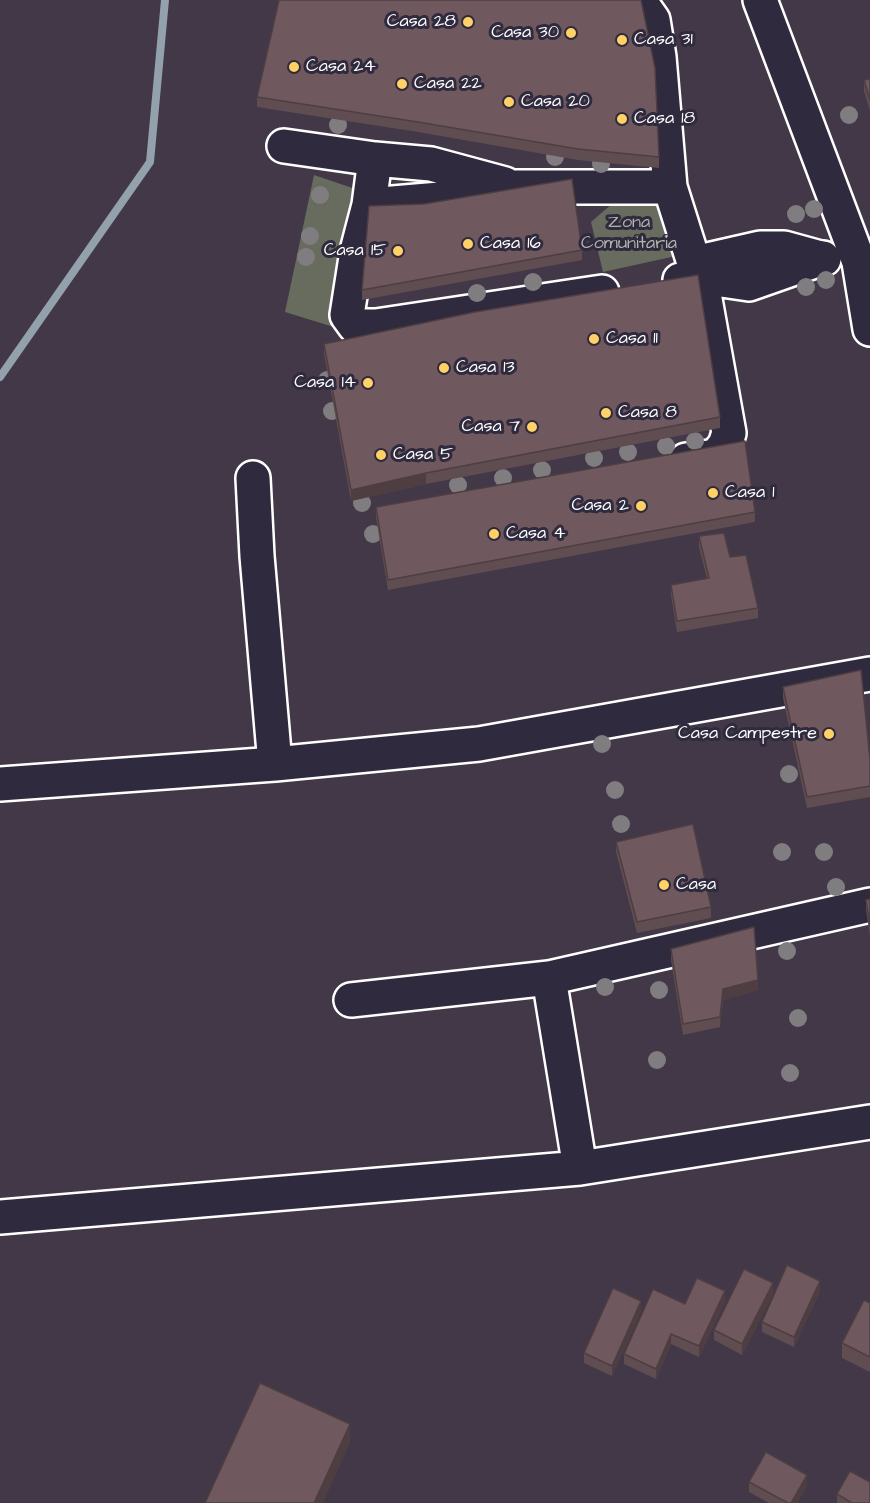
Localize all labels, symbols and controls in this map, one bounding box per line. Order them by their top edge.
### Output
place label: Casa 28 [387,11,456,33]
marker: Casa 28 [461,15,475,29]
place label: Casa 30 [491,22,559,44]
marker: Casa 30 [564,26,578,40]
place label: Casa 31 [634,29,693,51]
marker: Casa 31 [615,33,629,47]
place label: Casa 24 [306,56,376,78]
marker: Casa 24 [287,60,301,74]
place label: Casa 22 [414,73,482,95]
marker: Casa 22 [395,77,409,91]
place label: Casa 20 [521,91,590,113]
marker: Casa 20 [502,95,516,109]
place label: Casa 18 [634,108,695,130]
marker: Casa 18 [615,112,629,126]
park label: Zona Comunitaria [581,212,677,254]
place label: Casa 16 [480,233,541,255]
marker: Casa 16 [461,237,475,251]
place label: Casa 15 [324,240,386,262]
marker: Casa 15 [391,244,405,258]
place label: Casa 11 [606,328,658,350]
marker: Casa 11 [587,332,601,346]
place label: Casa 13 [456,357,515,379]
marker: Casa 13 [437,361,451,375]
place label: Casa 14 [294,372,356,394]
marker: Casa 14 [361,376,375,390]
place label: Casa 8 [618,402,677,424]
marker: Casa 8 [599,406,613,420]
place label: Casa 7 [462,416,520,438]
marker: Casa 7 [525,420,539,434]
place label: Casa 5 [393,444,453,466]
marker: Casa 5 [374,448,388,462]
place label: Casa 1 [725,482,775,504]
marker: Casa 1 [706,486,720,500]
place label: Casa 2 [571,495,629,517]
marker: Casa 2 [634,499,648,513]
place label: Casa 4 [506,523,566,545]
marker: Casa 4 [487,527,501,541]
place label: Casa Campestre [678,723,817,745]
marker: Casa Campestre [822,727,836,741]
place label: Casa [676,874,716,896]
marker: Casa [657,878,671,892]

